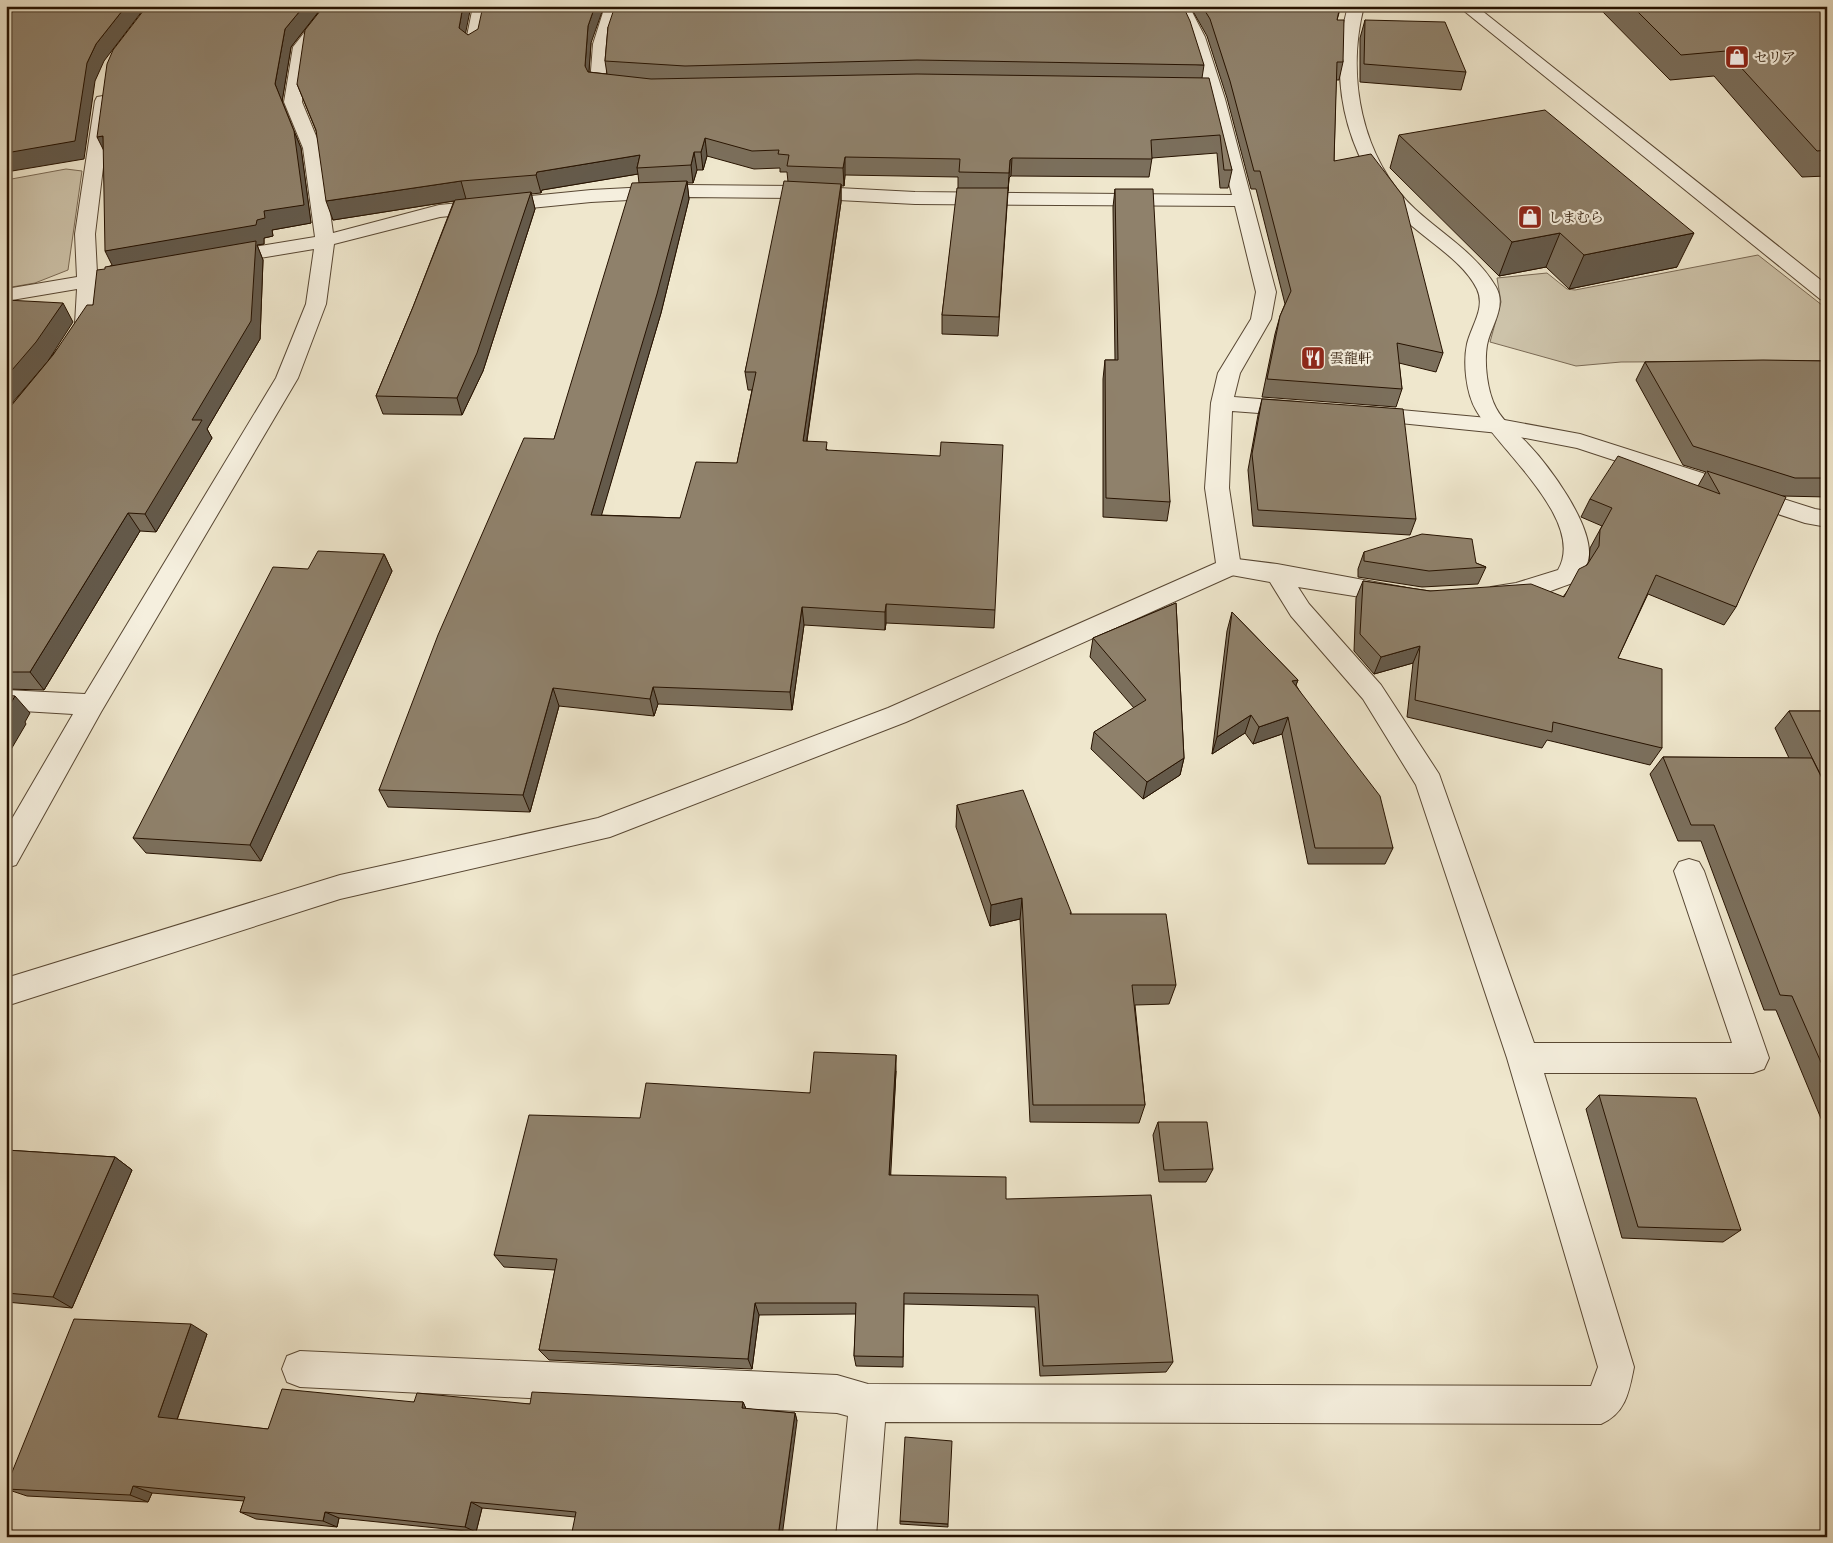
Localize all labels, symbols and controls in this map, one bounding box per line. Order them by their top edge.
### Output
shop icon: セリア [1724,44,1750,70]
place label: セリア [1754,49,1796,66]
shop icon: しまむら [1517,204,1543,230]
place label: しまむら [1548,209,1604,226]
restaurant icon: 雲龍軒 [1300,345,1326,371]
place label: 雲龍軒 [1330,350,1372,367]

